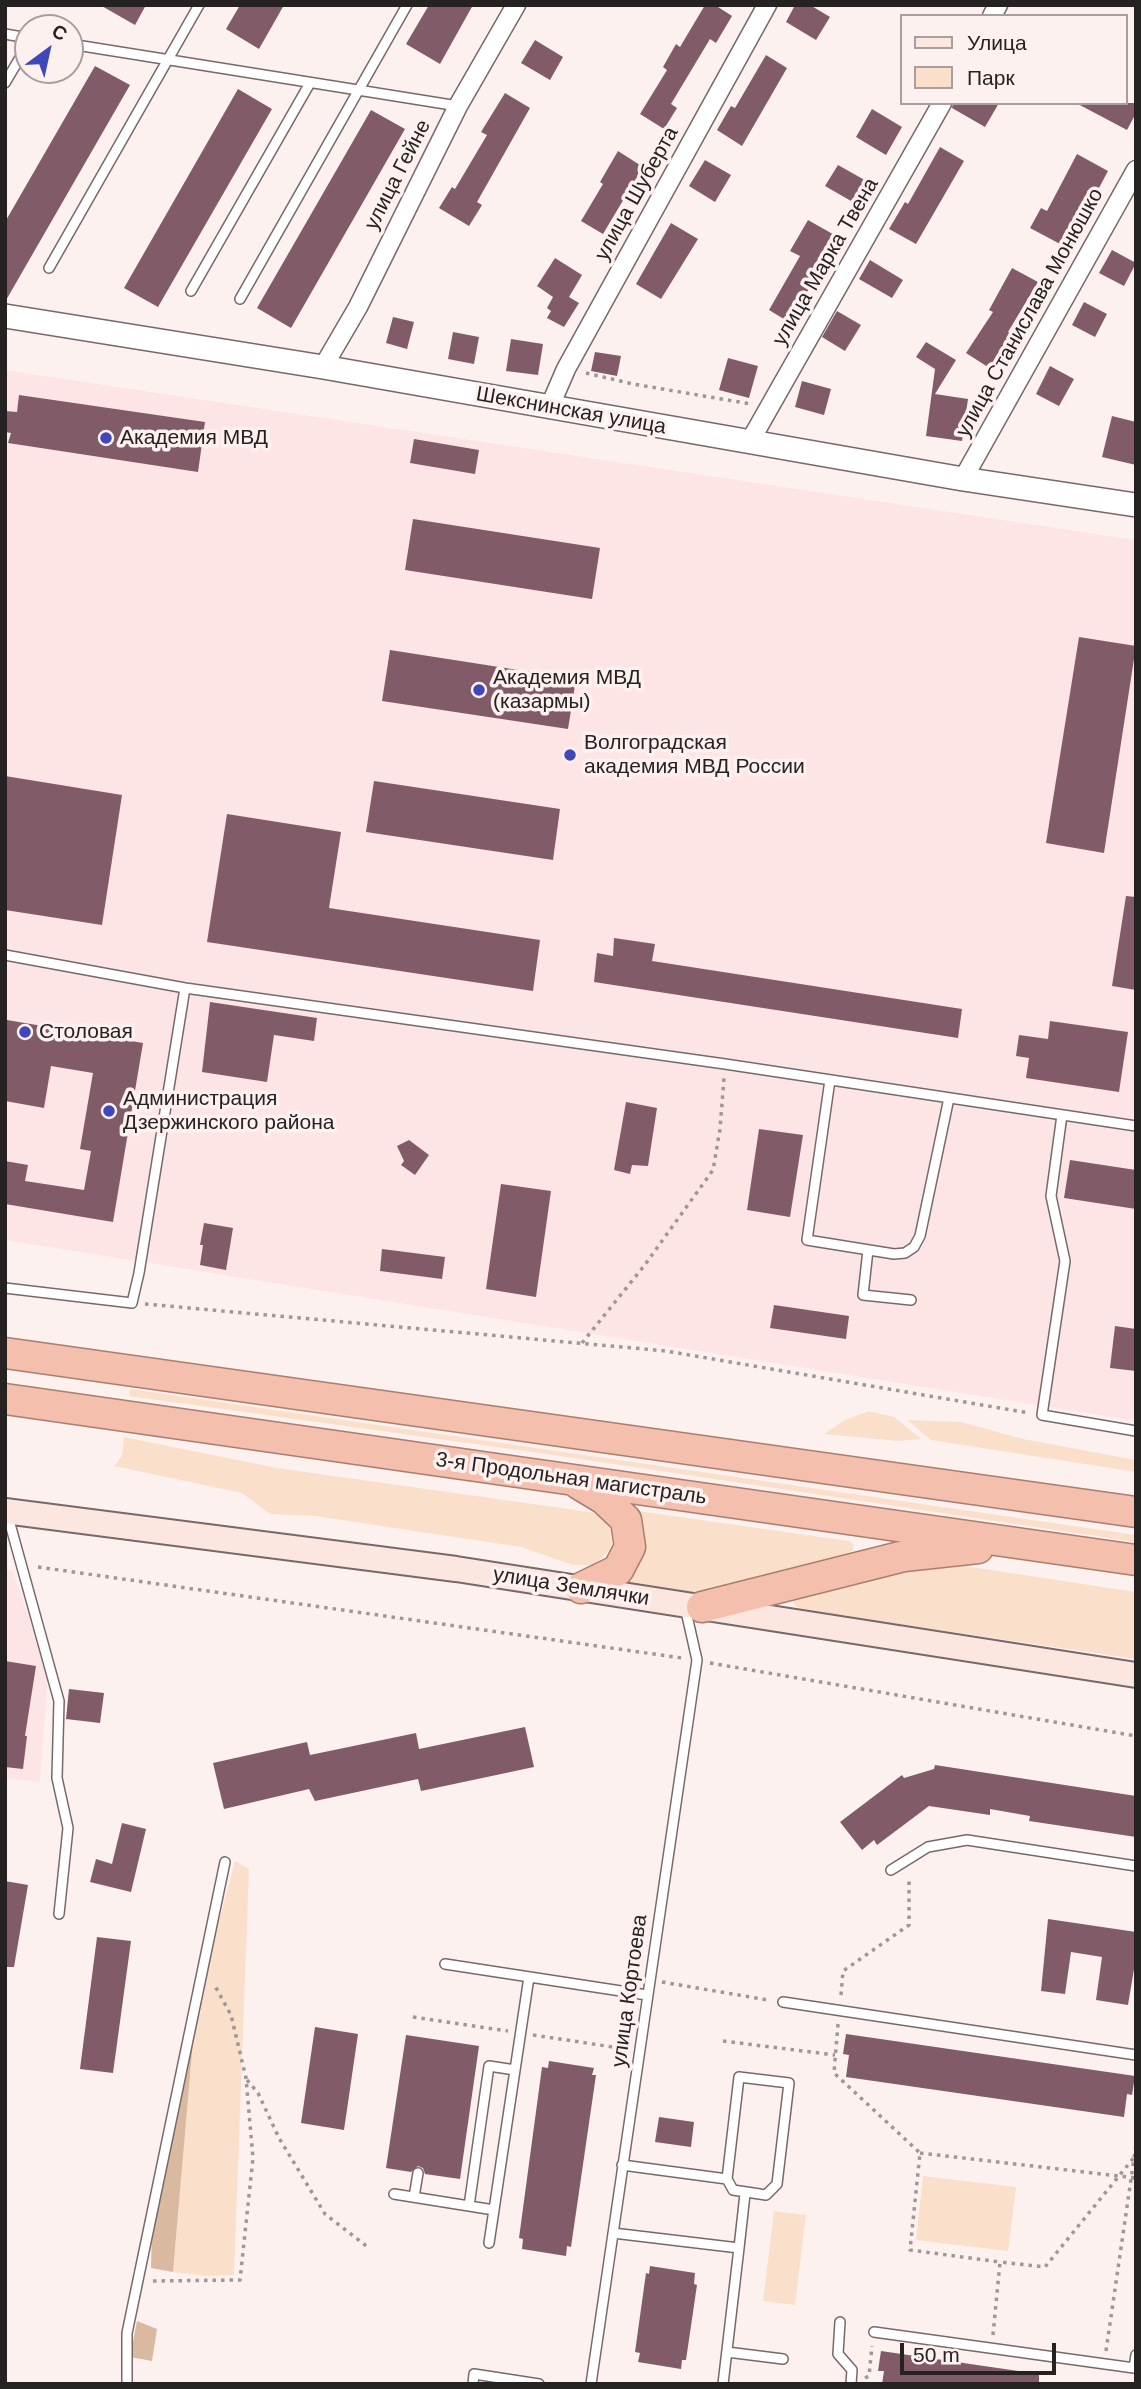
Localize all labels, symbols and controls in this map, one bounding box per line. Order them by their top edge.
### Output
north arrow [14,14,84,84]
legend [900,14,1127,105]
text: С [48,20,71,45]
text: Улица [967,31,1027,54]
text: Парк [967,66,1015,89]
street label: улица Гейне [359,116,437,234]
street label: улица Шуберта [590,123,684,265]
street label: улица Марка Твена [768,174,884,350]
street label: улица Станислава Монюшко [951,184,1109,442]
street label: Шекснинская улица [474,382,668,440]
place label: Академия МВД [120,425,268,451]
marker: Академия МВД [98,430,114,446]
place label: Академия МВД (казармы) [493,665,641,715]
marker: Академия МВД (казармы) [471,682,487,698]
place label: Волгоградская академия МВД России [584,730,805,780]
marker: Волгоградская академия МВД России [562,747,578,763]
place label: Столовая [39,1019,133,1045]
marker: Столовая [17,1024,33,1040]
place label: Администрация Дзержинского района [123,1086,334,1136]
marker: Администрация Дзержинского района [101,1103,117,1119]
street label: 3-я Продольная магистраль [434,1448,708,1510]
street label: улица Землячки [491,1562,651,1612]
street label: улица Кортоева [607,1913,653,2069]
scale bar [903,2330,1059,2374]
text: 50 m [913,2343,960,2366]

